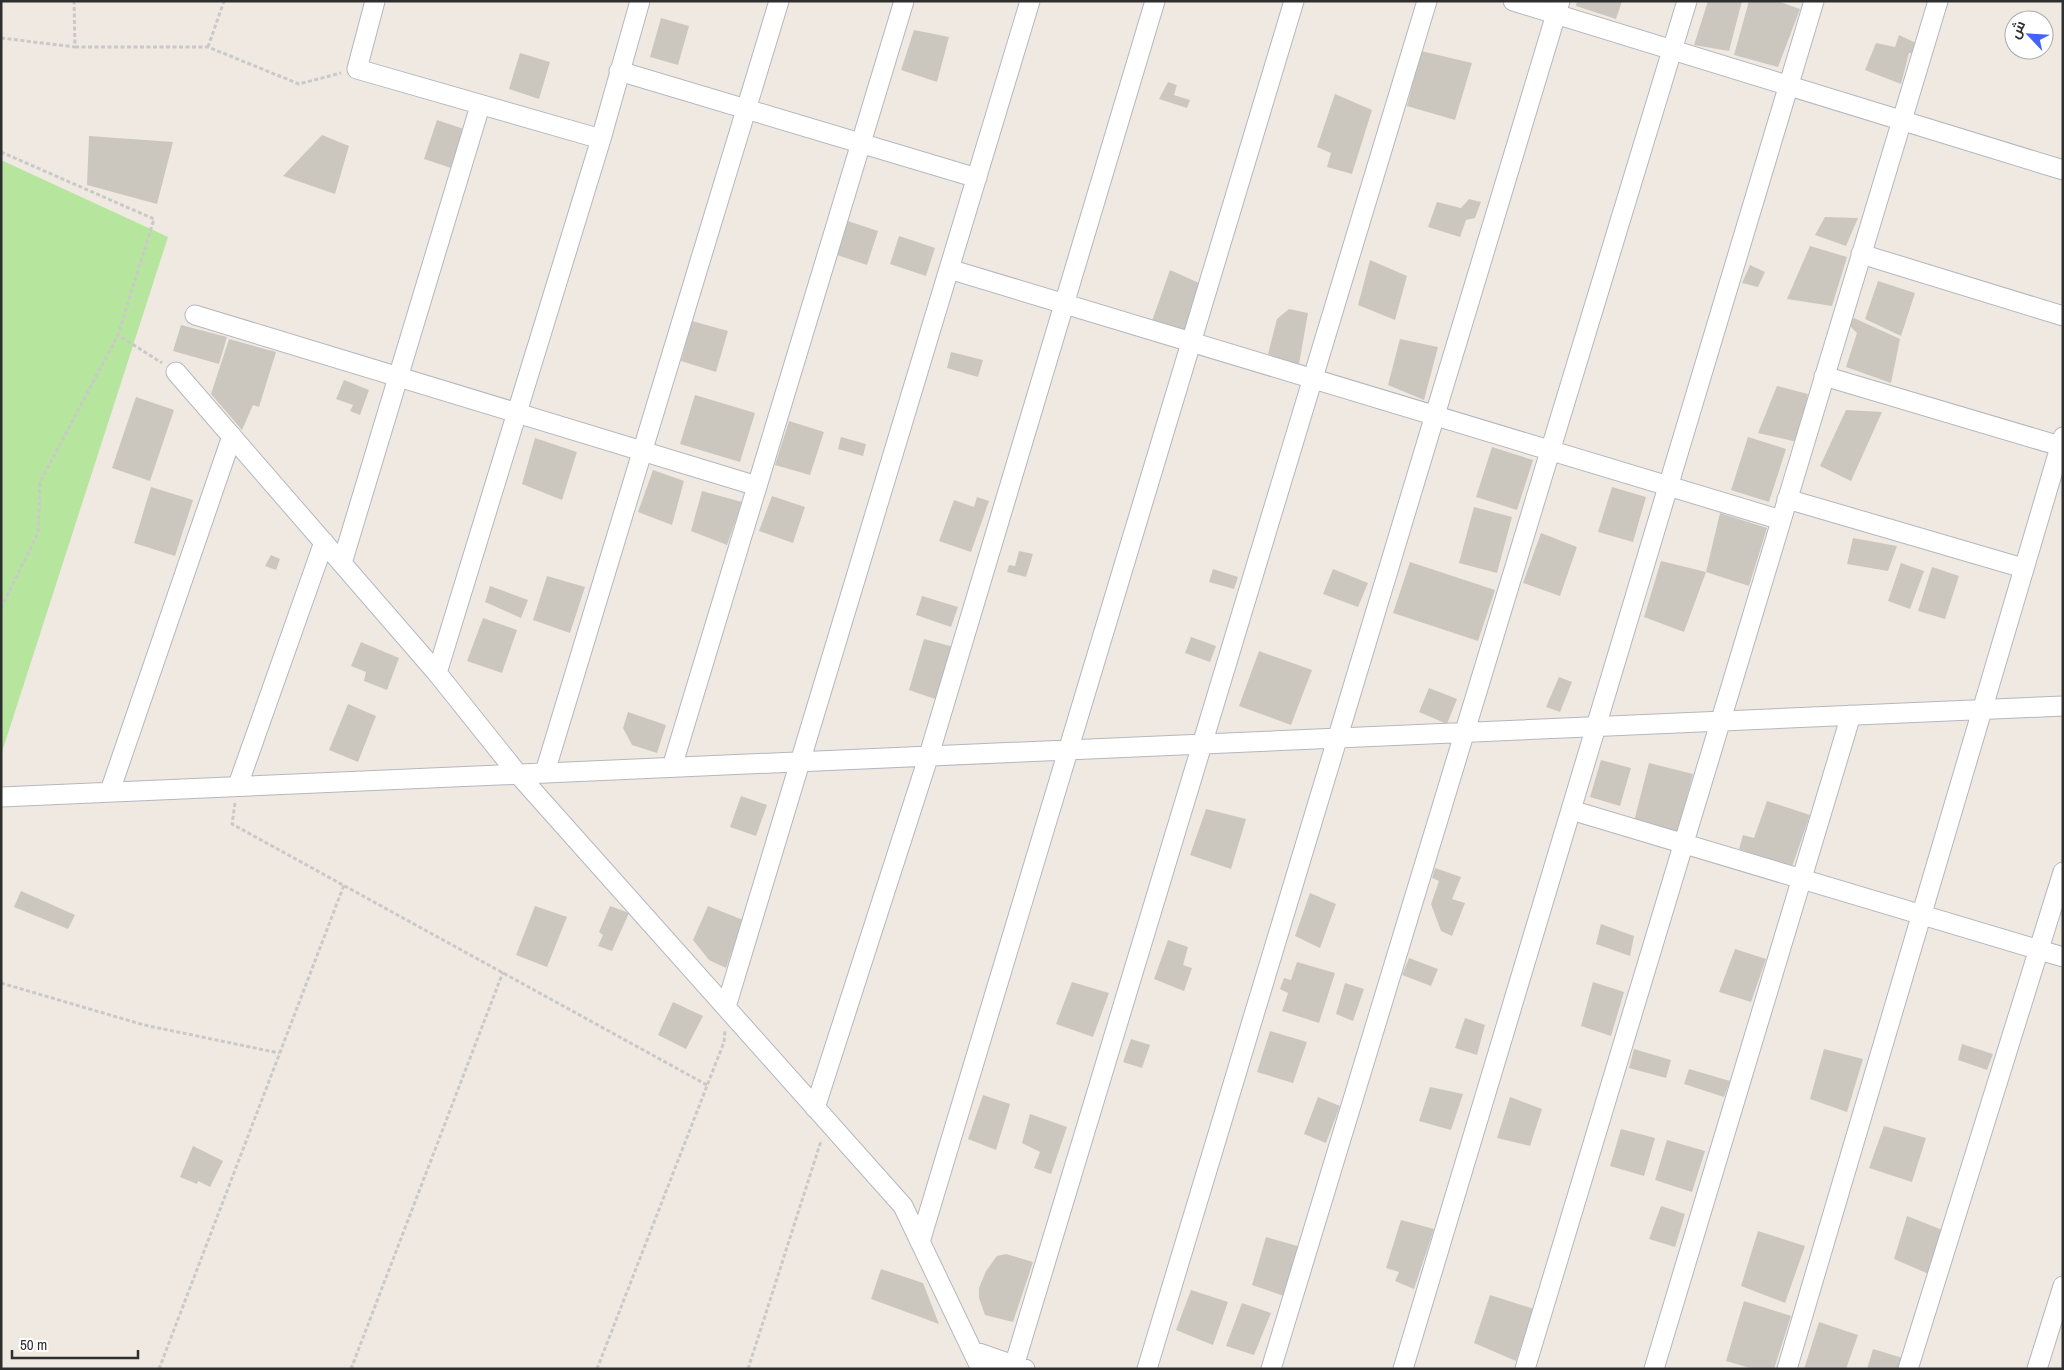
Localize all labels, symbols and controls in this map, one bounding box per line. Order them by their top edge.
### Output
north arrow [2004,10,2054,60]
text: ش [2005,18,2029,41]
scale bar [12,1328,139,1360]
text: 50 m [20,1334,47,1355]

